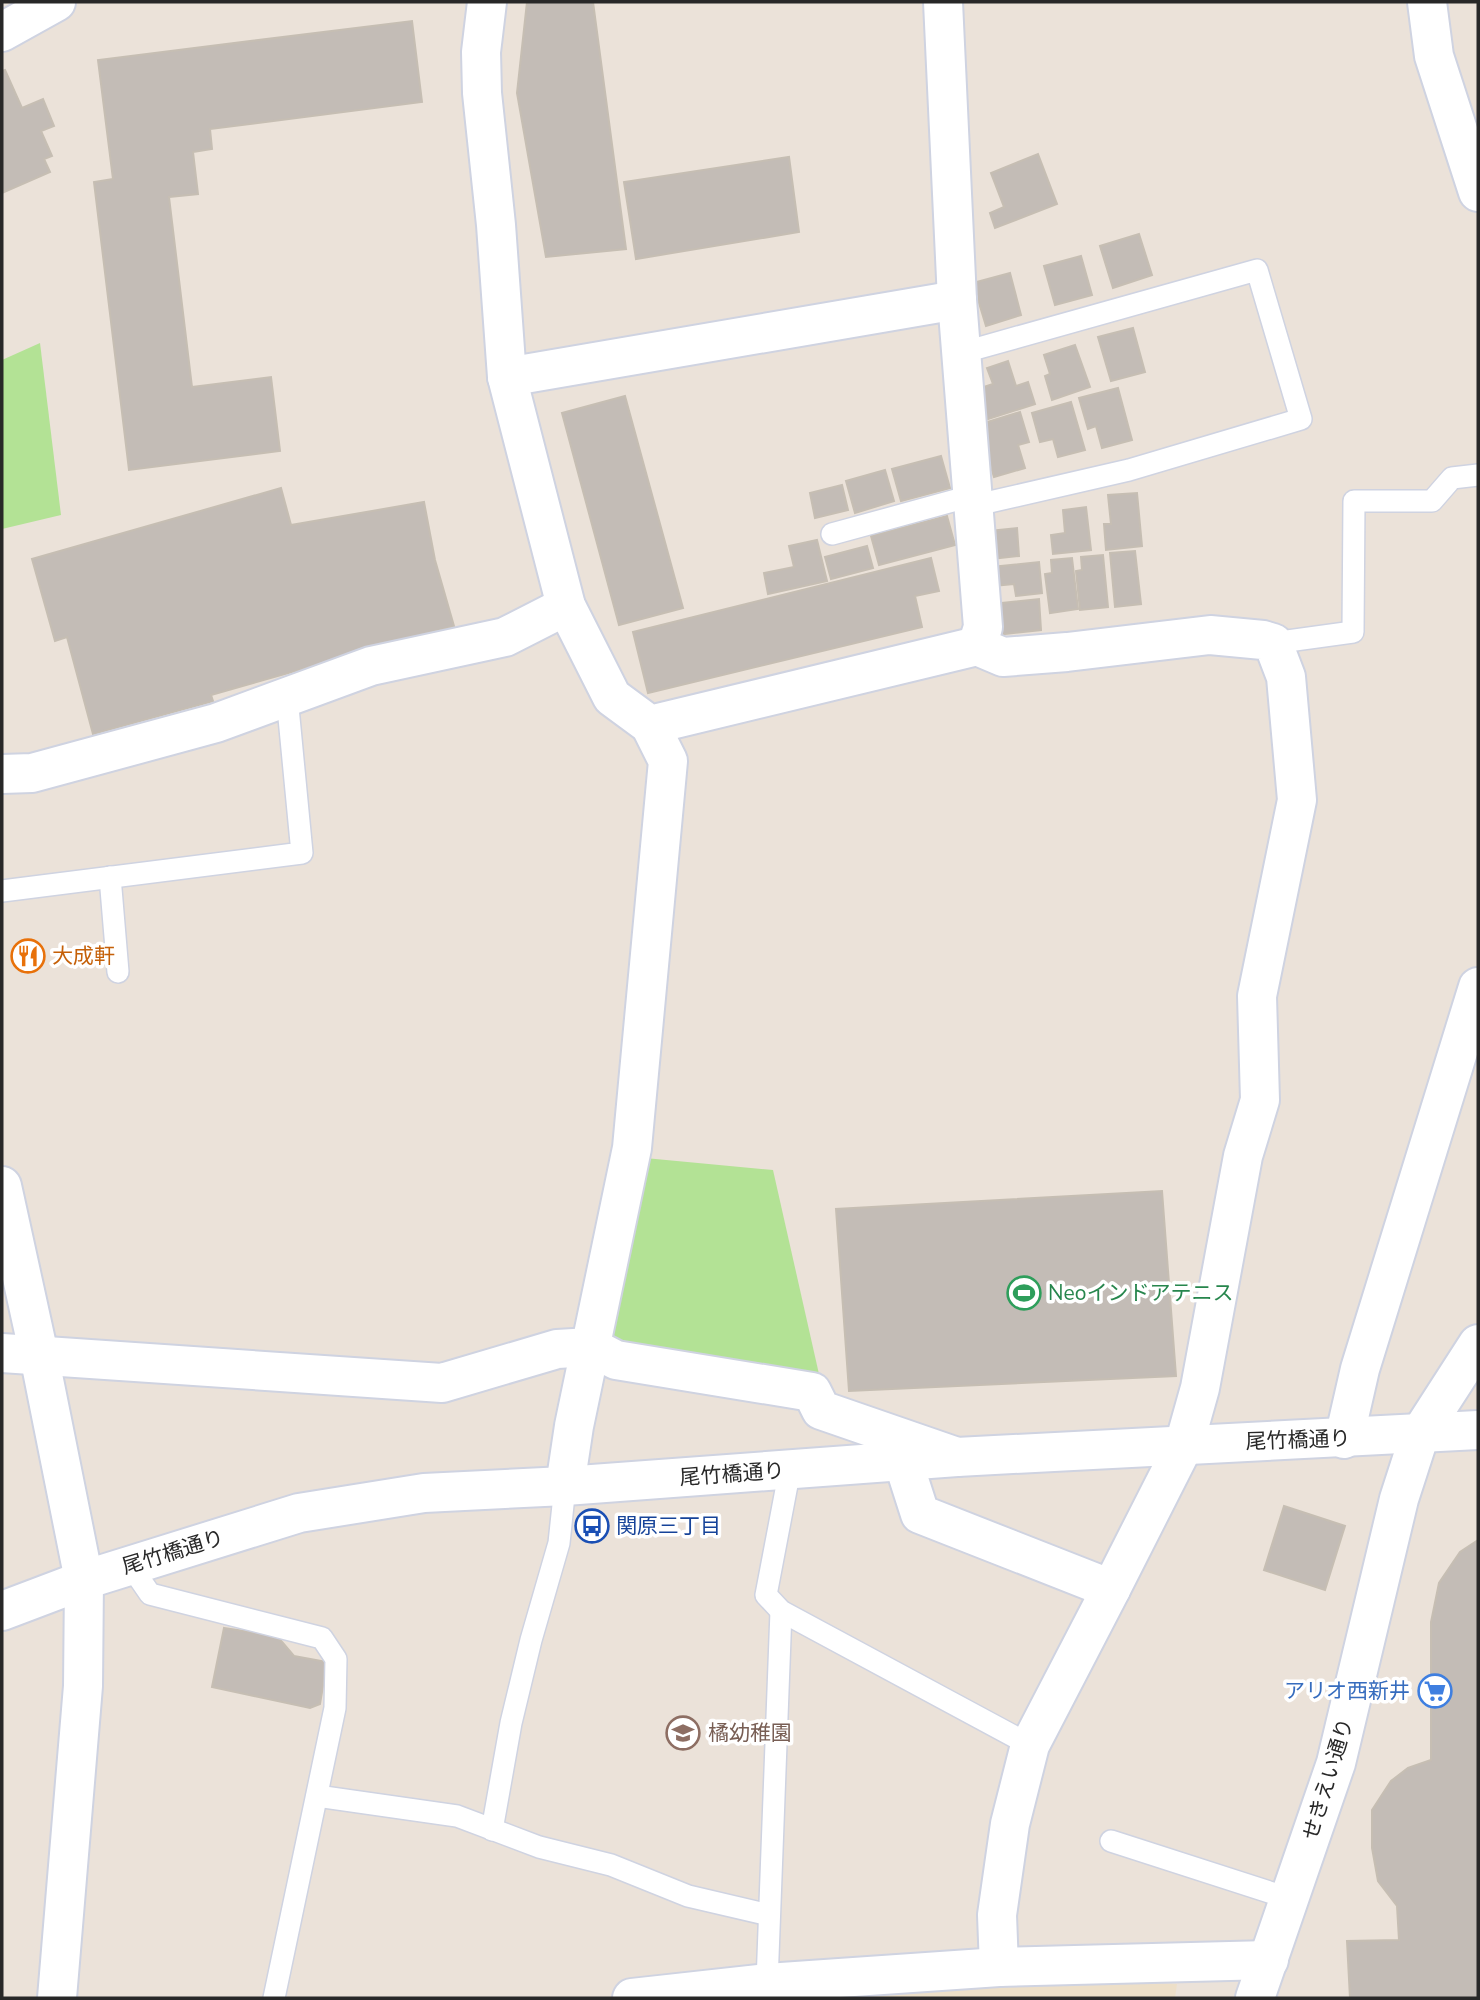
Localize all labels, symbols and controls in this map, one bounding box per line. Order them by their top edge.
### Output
restaurant icon: 大成軒 [9,937,47,975]
place label: 大成軒 [52,942,115,970]
sports icon: Neoインドアテニス [1005,1274,1043,1312]
place label: Neoインドアテニス [1048,1279,1233,1307]
street label: 尾竹橋通り [1245,1424,1351,1456]
street label: 尾竹橋通り [679,1456,785,1492]
bus stop icon: 関原三丁目 [573,1507,611,1545]
place label: 関原三丁目 [616,1512,721,1540]
street label: 尾竹橋通り [119,1523,227,1581]
supermarket icon: アリオ西新井 [1416,1672,1454,1710]
place label: アリオ西新井 [1284,1677,1410,1705]
school or university icon: 橘幼稚園 [664,1714,702,1752]
street label: せきえい通り [1296,1715,1360,1843]
place label: 橘幼稚園 [708,1719,792,1747]

